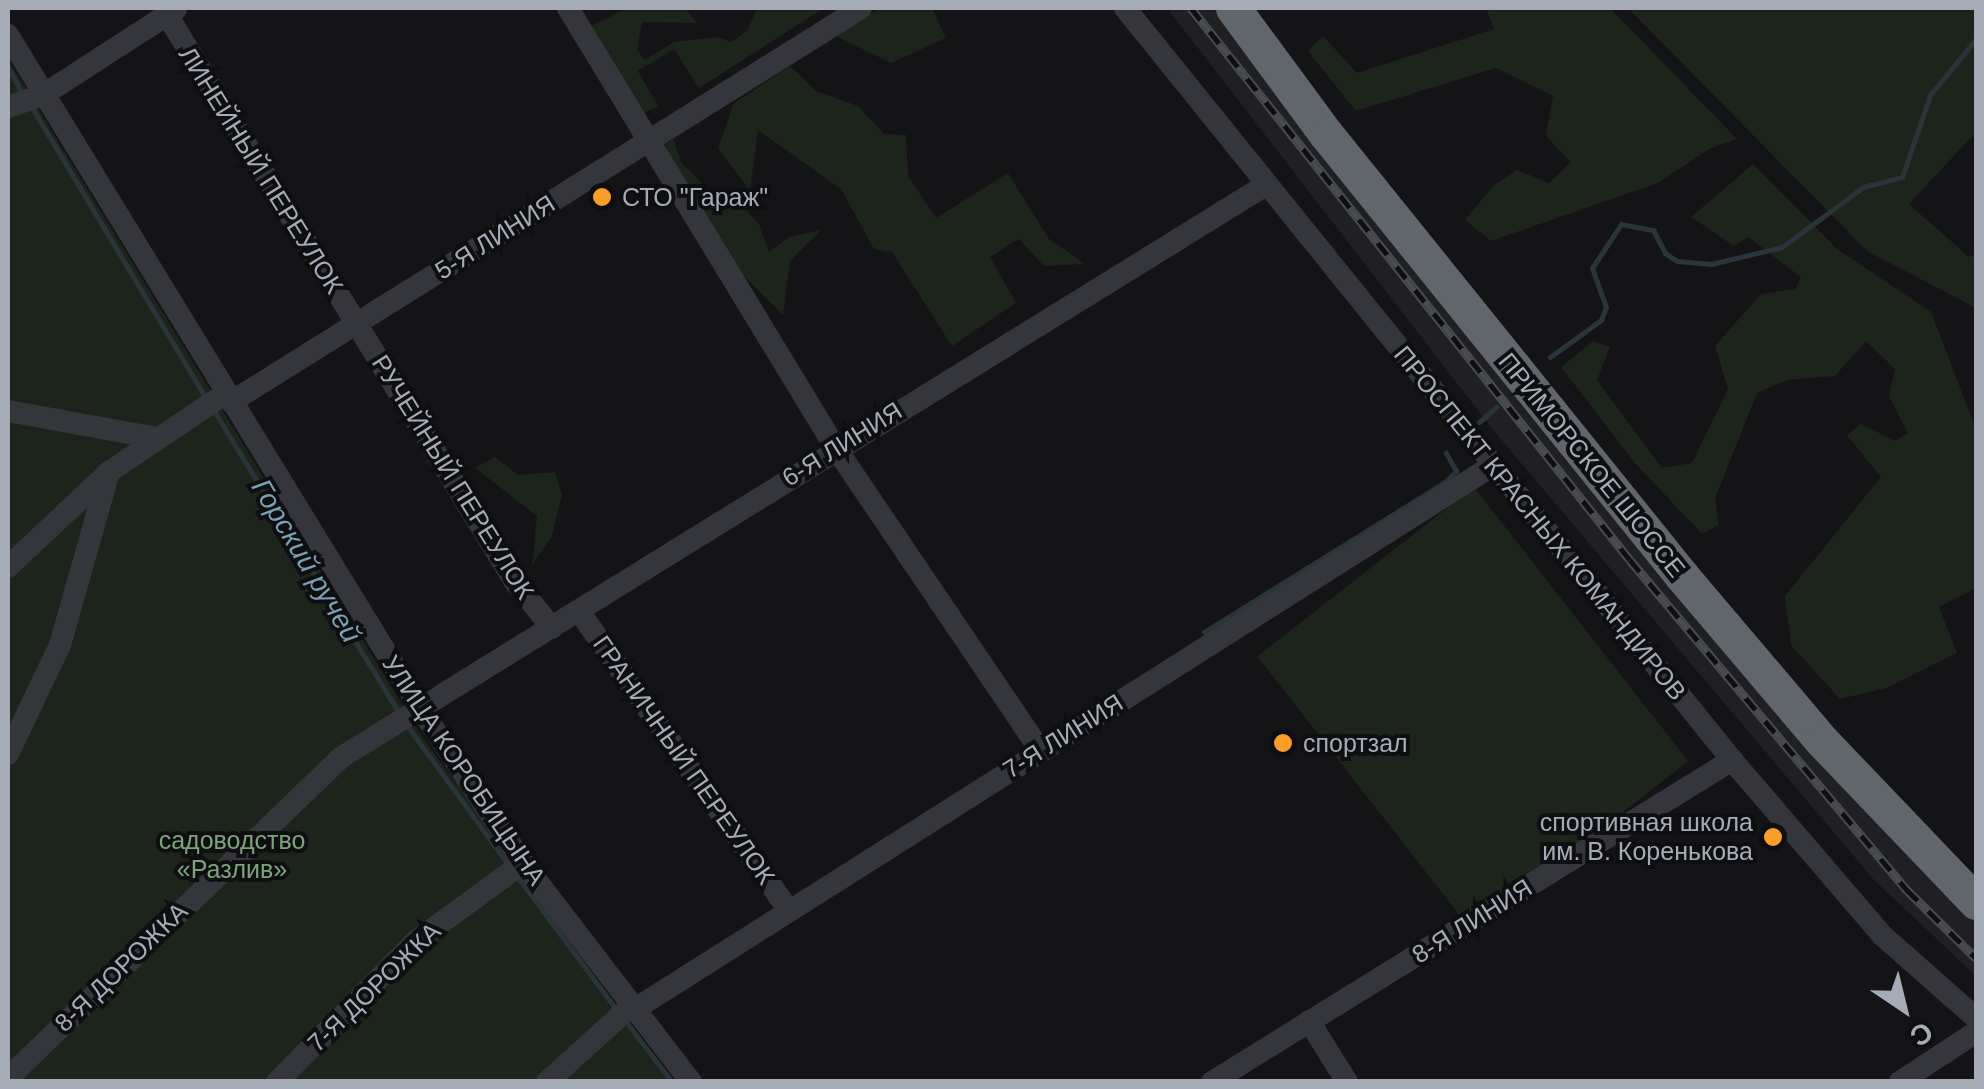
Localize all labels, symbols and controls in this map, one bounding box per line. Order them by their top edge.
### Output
street label: ЛИНЕЙНЫЙ ПЕРЕУЛОК [173,41,349,299]
place label: СТО "Гараж" [622,182,768,212]
marker: СТО "Гараж" [591,186,613,208]
street label: 5-Я ЛИНИЯ [430,188,560,286]
street label: ПРОСПЕКТ КРАСНЫХ КОМАНДИРОВ [1388,340,1692,706]
street label: ПРИМОРСКОЕ ШОССЕ [1492,347,1692,583]
street label: РУЧЕЙНЫЙ ПЕРЕУЛОК [366,350,540,604]
street label: 6-Я ЛИНИЯ [777,395,907,493]
water label: Горский ручей [244,473,368,649]
street label: ГРАНИЧНЫЙ ПЕРЕУЛОК [587,630,781,890]
street label: УЛИЦА КОРОБИЦЫНА [376,649,552,891]
street label: 7-Я ЛИНИЯ [998,687,1128,785]
place label: спортзал [1303,728,1408,758]
marker: спортзал [1272,732,1294,754]
place label: спортивная школа им. В. Коренькова [1540,808,1753,867]
park label: садоводство «Разлив» [159,826,305,885]
marker: спортивная школа им. В. Коренькова [1762,826,1784,848]
street label: 8-Я ЛИНИЯ [1407,872,1537,970]
street label: 8-Я ДОРОЖКА [48,896,194,1038]
street label: 7-Я ДОРОЖКА [301,916,447,1058]
north arrow [1854,959,1954,1059]
text: С [1904,1015,1939,1052]

